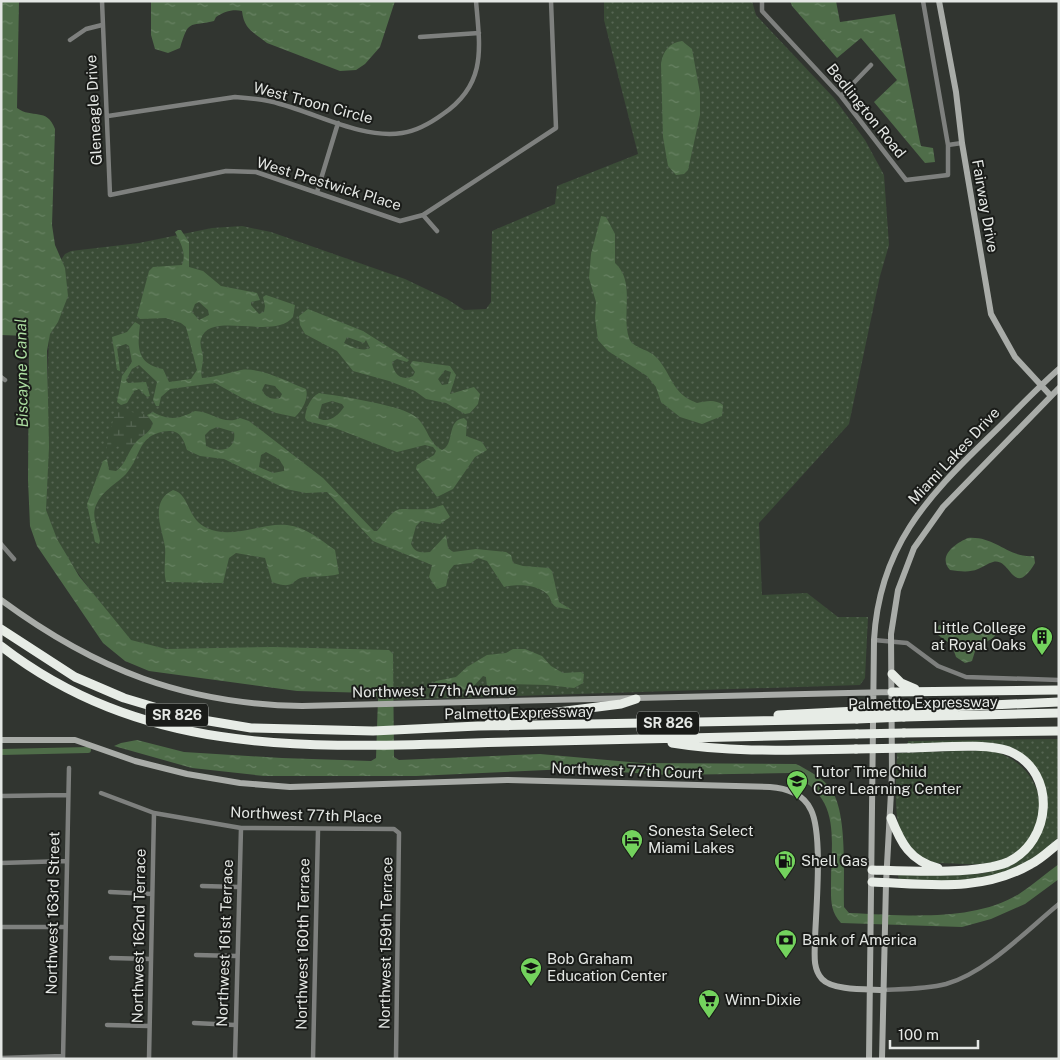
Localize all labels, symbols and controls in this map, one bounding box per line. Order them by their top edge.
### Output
street label: Gleneagle Drive [82,54,105,166]
street label: Bedlington Road [823,60,909,161]
street label: West Troon Circle [252,78,375,127]
street label: West Prestwick Place [255,153,404,214]
street label: Fairway Drive [969,158,1002,254]
water label: Biscayne Canal [11,318,32,428]
street label: Miami Lakes Drive [904,404,1003,508]
place label: Little College at Royal Oaks [931,619,1026,653]
building icon: Little College at Royal Oaks [1030,625,1054,656]
street label: Northwest 77th Avenue [352,681,516,700]
street label: Palmetto Expressway [848,693,998,712]
street label: Palmetto Expressway [444,703,594,722]
road number: SR 826 [146,704,208,726]
road number: SR 826 [637,711,699,734]
street label: Northwest 77th Court [551,759,703,782]
place label: Tutor Time Child Care Learning Center [813,763,962,797]
school or university icon: Tutor Time Child Care Learning Center [785,769,809,800]
street label: Northwest 77th Place [230,803,382,826]
place label: Sonesta Select Miami Lakes [648,822,754,856]
hotel icon: Sonesta Select Miami Lakes [620,828,644,859]
street label: Northwest 163rd Street [43,831,62,995]
street label: Northwest 162nd Terrace [128,848,149,1024]
fuel station icon: Shell Gas [773,849,797,880]
place label: Shell Gas [801,852,868,869]
street label: Northwest 159th Terrace [375,857,396,1029]
street label: Northwest 160th Terrace [293,858,312,1030]
street label: Northwest 161st Terrace [213,859,236,1027]
bank icon: Bank of America [774,928,798,959]
place label: Bank of America [802,931,917,948]
place label: Bob Graham Education Center [547,950,667,984]
school or university icon: Bob Graham Education Center [519,956,543,987]
supermarket icon: Winn-Dixie [697,988,721,1019]
place label: Winn-Dixie [725,991,801,1008]
scale bar [890,1018,978,1050]
text: 100 m [898,1026,939,1043]

